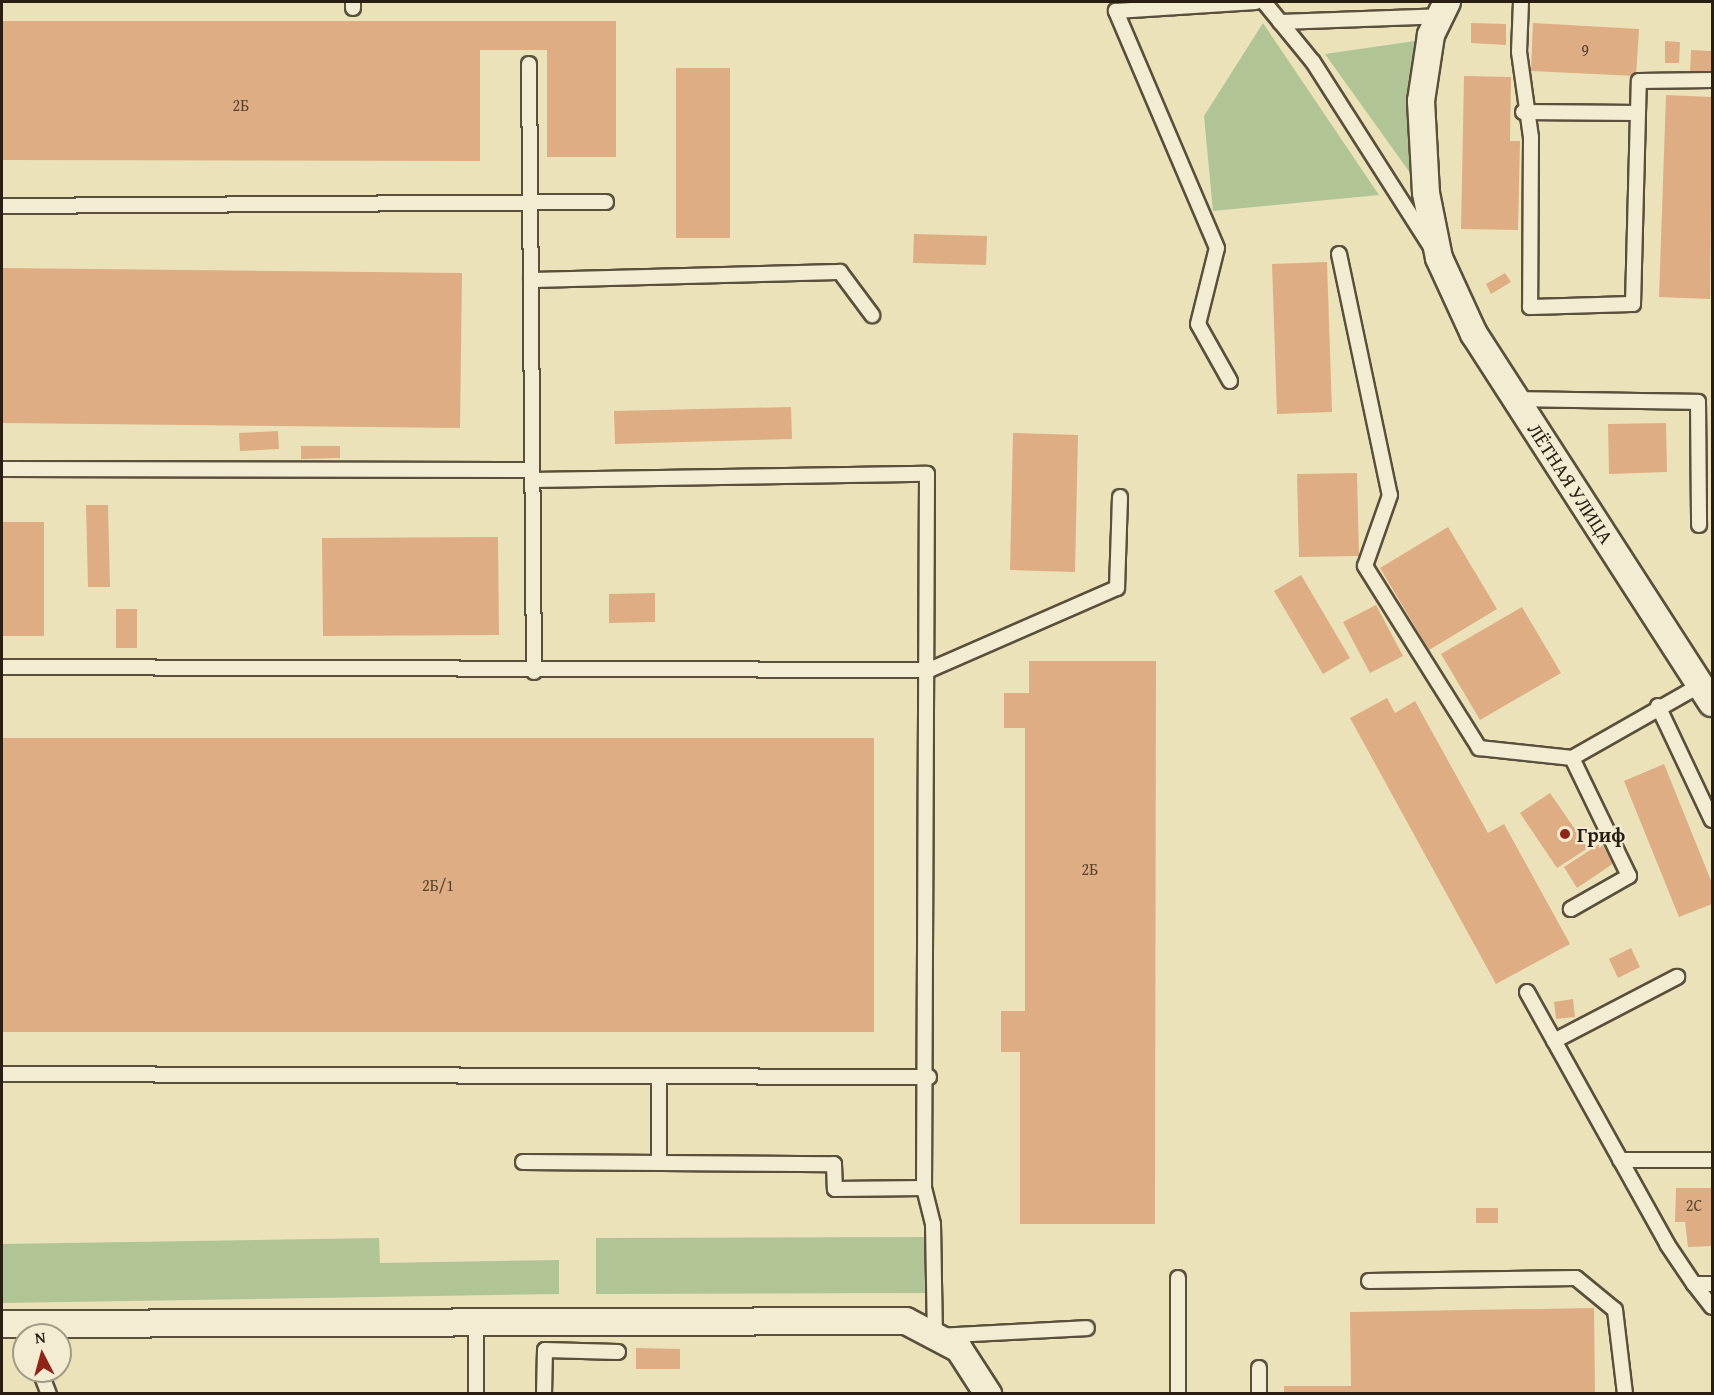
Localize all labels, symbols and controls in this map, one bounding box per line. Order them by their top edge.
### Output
house number: 9 [1581,40,1589,60]
house number: 2Б [233,95,249,115]
street label: ЛЁТНАЯ УЛИЦА [1523,418,1619,548]
place label: Гриф [1577,822,1625,846]
marker: Гриф [1558,827,1572,841]
house number: 2Б [1082,859,1098,879]
house number: 2Б/1 [422,875,454,895]
house number: 2С [1686,1195,1702,1215]
north arrow [12,1323,72,1383]
text: N [34,1325,47,1350]

